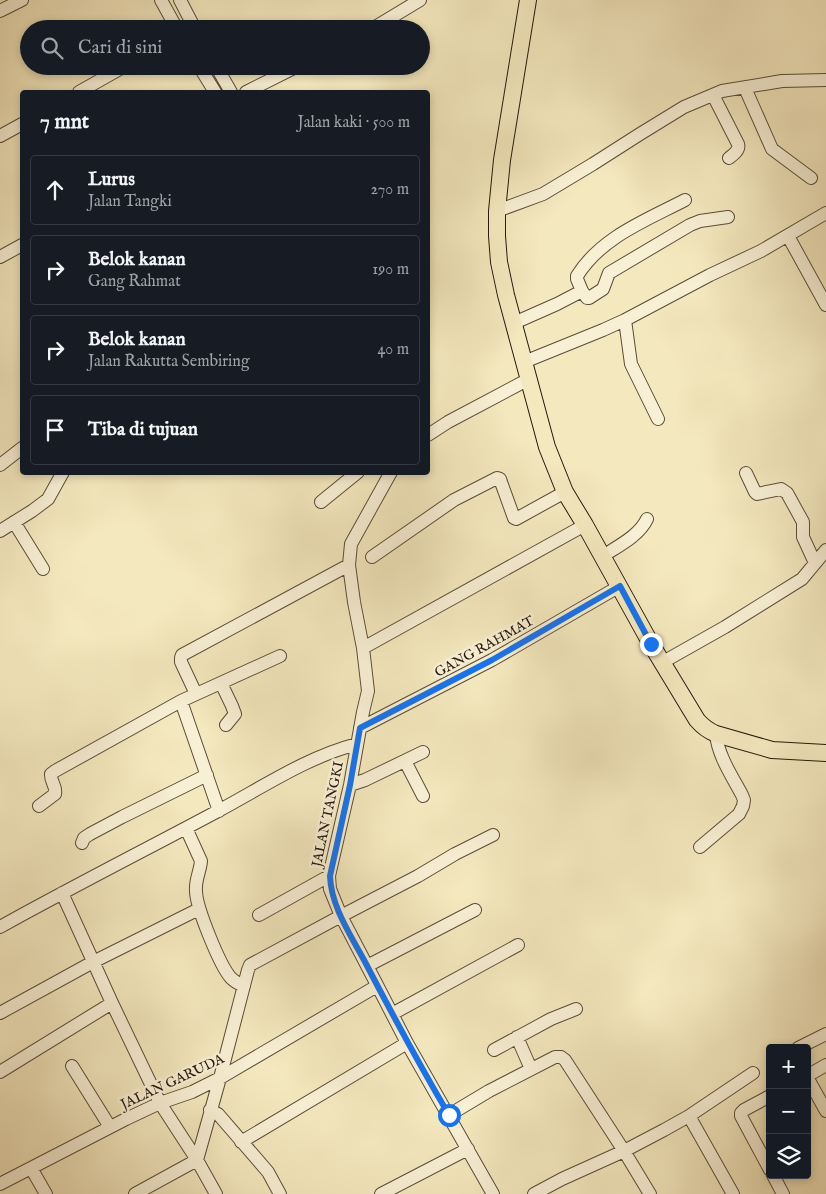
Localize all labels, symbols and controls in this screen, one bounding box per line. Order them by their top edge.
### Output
search box [20,20,430,75]
icon: search [38,34,66,62]
text: Cari di sini [78,36,162,60]
text: 7 mnt [40,109,89,136]
text: Jalan kaki · 500 m [298,113,410,133]
text: Lurus [88,168,135,192]
icon: ahead [41,176,69,204]
text: 270 m [370,180,409,200]
text: Jalan Tangki [88,192,172,212]
text: Belok kanan [88,248,186,272]
icon: right [41,256,69,284]
text: 190 m [372,260,409,280]
text: Gang Rahmat [88,272,181,292]
text: Belok kanan [88,328,186,352]
icon: right [41,336,69,364]
text: 40 m [377,340,409,360]
text: Jalan Rakutta Sembiring [88,352,250,372]
icon: arrive [41,416,69,444]
text: Tiba di tujuan [88,418,198,442]
street label: GANG RAHMAT [432,612,538,682]
route end [640,633,663,656]
street label: JALAN TANGKI [308,760,348,871]
map controls [766,1044,811,1179]
button: + [766,1044,811,1089]
street label: JALAN GARUDA [116,1050,228,1115]
button: − [766,1089,811,1134]
route start [438,1104,461,1127]
button: layers [766,1134,811,1179]

